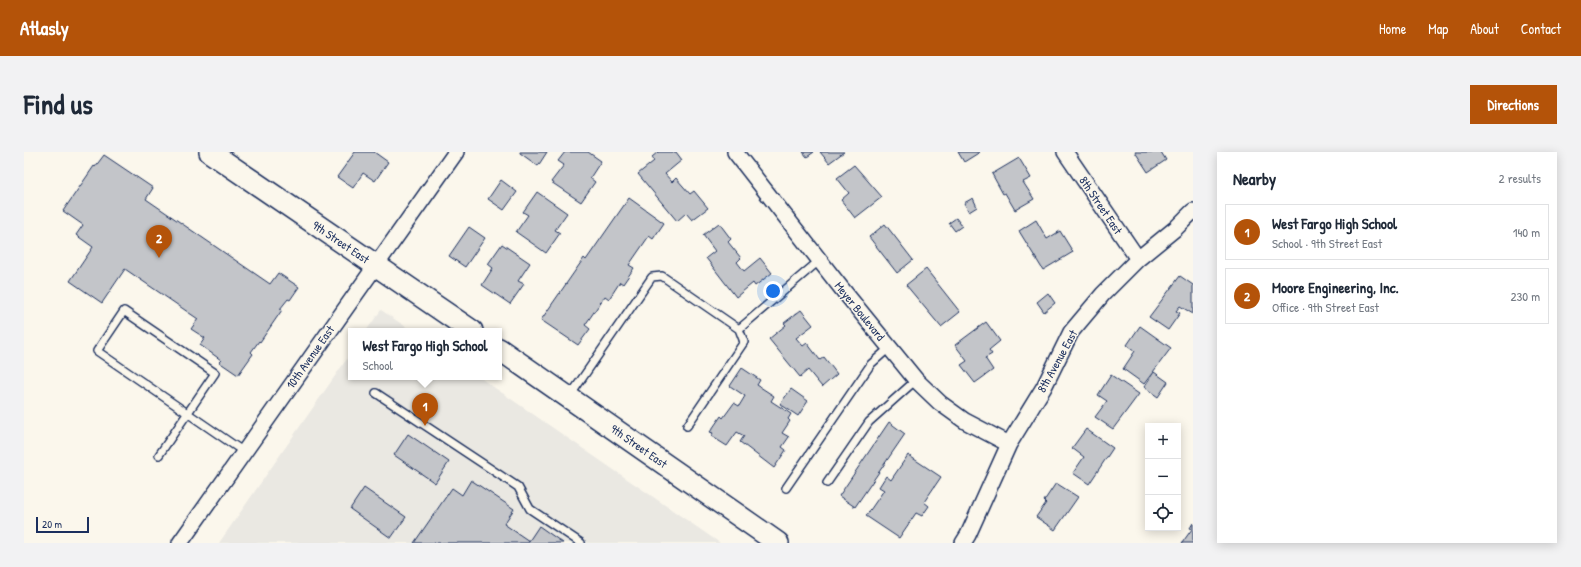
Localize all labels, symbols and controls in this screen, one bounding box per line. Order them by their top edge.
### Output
text: Atlasly [20,15,69,41]
text: Home [1379,19,1406,38]
text: Map [1428,19,1448,38]
text: About [1470,19,1499,38]
text: Contact [1521,19,1561,38]
text: Find us [24,85,93,123]
button: Directions [1470,85,1557,124]
text: Nearby [1233,167,1276,190]
text: 2 results [1499,169,1541,187]
street label: 8th Street East [1075,173,1127,238]
text: West Fargo High School [1272,213,1397,234]
street label: 9th Street East [309,217,374,268]
text: 1 [1245,223,1249,241]
text: 140 m [1513,223,1540,241]
pin: 2 [146,225,172,258]
text: School · 9th Street East [1272,234,1382,252]
text: Moore Engineering, Inc. [1272,277,1399,298]
street label: Meyer Boulevard [831,278,889,344]
your location [763,281,783,301]
text: 2 [1244,287,1250,305]
text: 230 m [1510,287,1540,305]
text: Office · 9th Street East [1272,298,1379,316]
street label: 10th Avenue East [282,321,339,392]
street label: 8th Avenue East [1033,326,1082,395]
popup [348,328,502,380]
text: West Fargo High School [363,335,487,356]
text: School [363,356,393,374]
pin: 1 [412,393,438,426]
street label: 9th Street East [607,420,672,472]
map controls [1145,423,1181,531]
button: + [1145,423,1181,459]
button: − [1145,459,1181,495]
button: locate [1145,495,1181,531]
scale bar [36,515,89,534]
text: 20 m [42,517,62,531]

